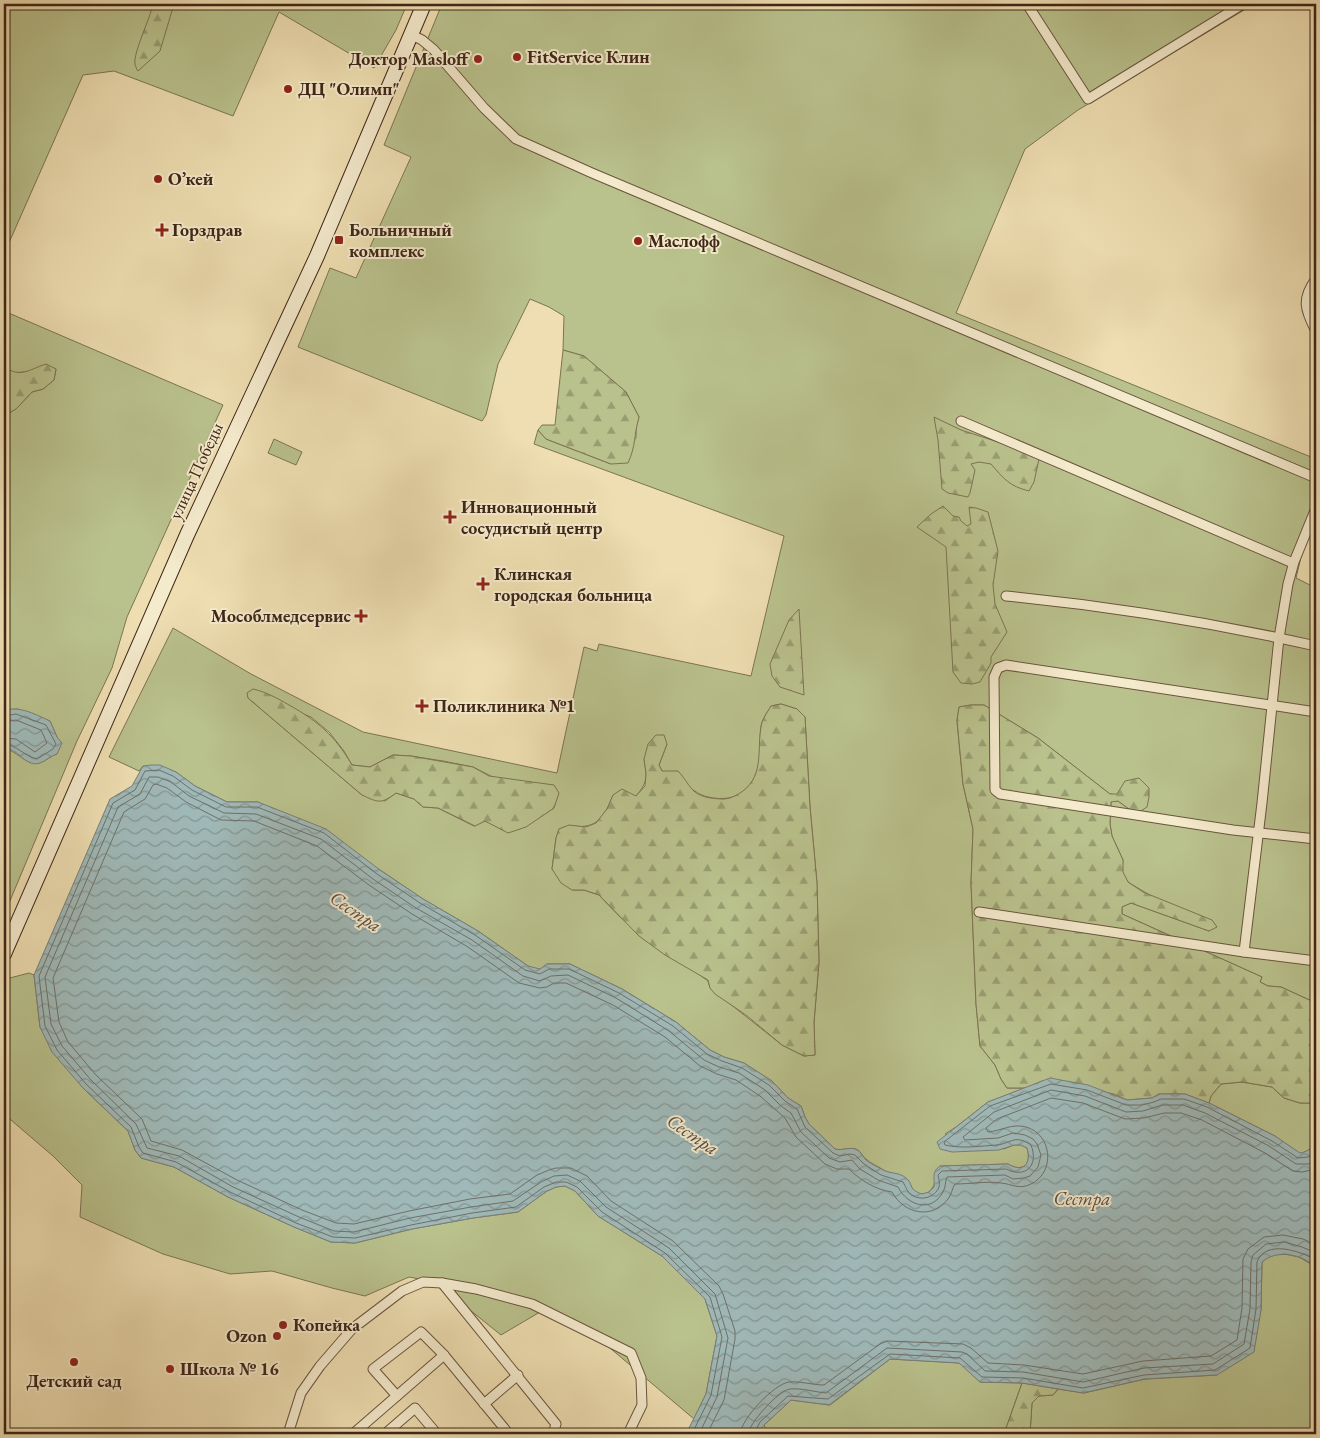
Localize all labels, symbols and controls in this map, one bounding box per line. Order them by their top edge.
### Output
place label: FitService Клин [527,45,650,68]
place label: Доктор Masloff [348,47,470,70]
marker: FitService Клин [511,51,523,63]
marker: Доктор Masloff [472,53,484,65]
place label: ДЦ "Олимп" [298,77,400,100]
marker: ДЦ "Олимп" [282,83,294,95]
place label: О’кей [168,167,214,190]
marker: О’кей [152,173,164,185]
place label: Горздрав [172,218,243,241]
place label: Больничный комплекс [349,218,452,262]
marker: Горздрав [156,224,168,236]
place label: Маслофф [648,229,720,252]
marker: Больничный комплекс [333,234,345,246]
marker: Маслофф [632,235,644,247]
street label: улица Победы [163,419,228,523]
place label: Инновационный сосудистый центр [461,495,602,539]
marker: Инновационный сосудистый центр [443,510,457,524]
place label: Клинская городская больница [494,562,652,606]
marker: Клинская городская больница [476,577,490,591]
place label: Мособлмедсервис [211,604,352,627]
marker: Мособлмедсервис [355,610,367,622]
place label: Поликлиника №1 [433,694,575,717]
marker: Поликлиника №1 [415,699,429,713]
water label: Сестра [325,885,386,938]
water label: Сестра [662,1108,723,1161]
water label: Сестра [1053,1186,1111,1211]
place label: Копейка [293,1313,360,1336]
marker: Копейка [277,1319,289,1331]
place label: Ozon [226,1324,267,1347]
marker: Ozon [271,1330,283,1342]
marker: Детский сад [68,1356,80,1368]
place label: Школа № 16 [180,1357,279,1380]
marker: Школа № 16 [164,1363,176,1375]
place label: Детский сад [26,1369,122,1392]

